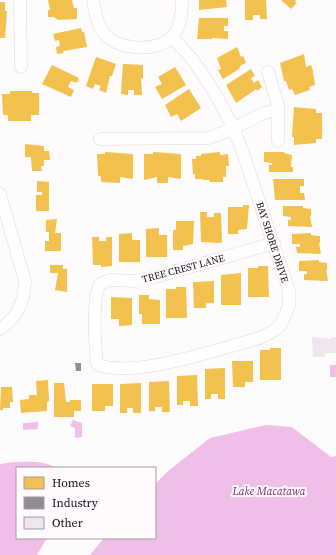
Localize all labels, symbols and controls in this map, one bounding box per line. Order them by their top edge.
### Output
street label: BAY SHORE DRIVE [253,200,292,284]
street label: TREE CREST LANE [141,251,226,286]
legend [16,467,156,539]
text: Homes [52,475,90,491]
water label: Lake Macatawa [232,484,306,499]
text: Industry [52,495,99,511]
text: Other [52,515,83,531]

